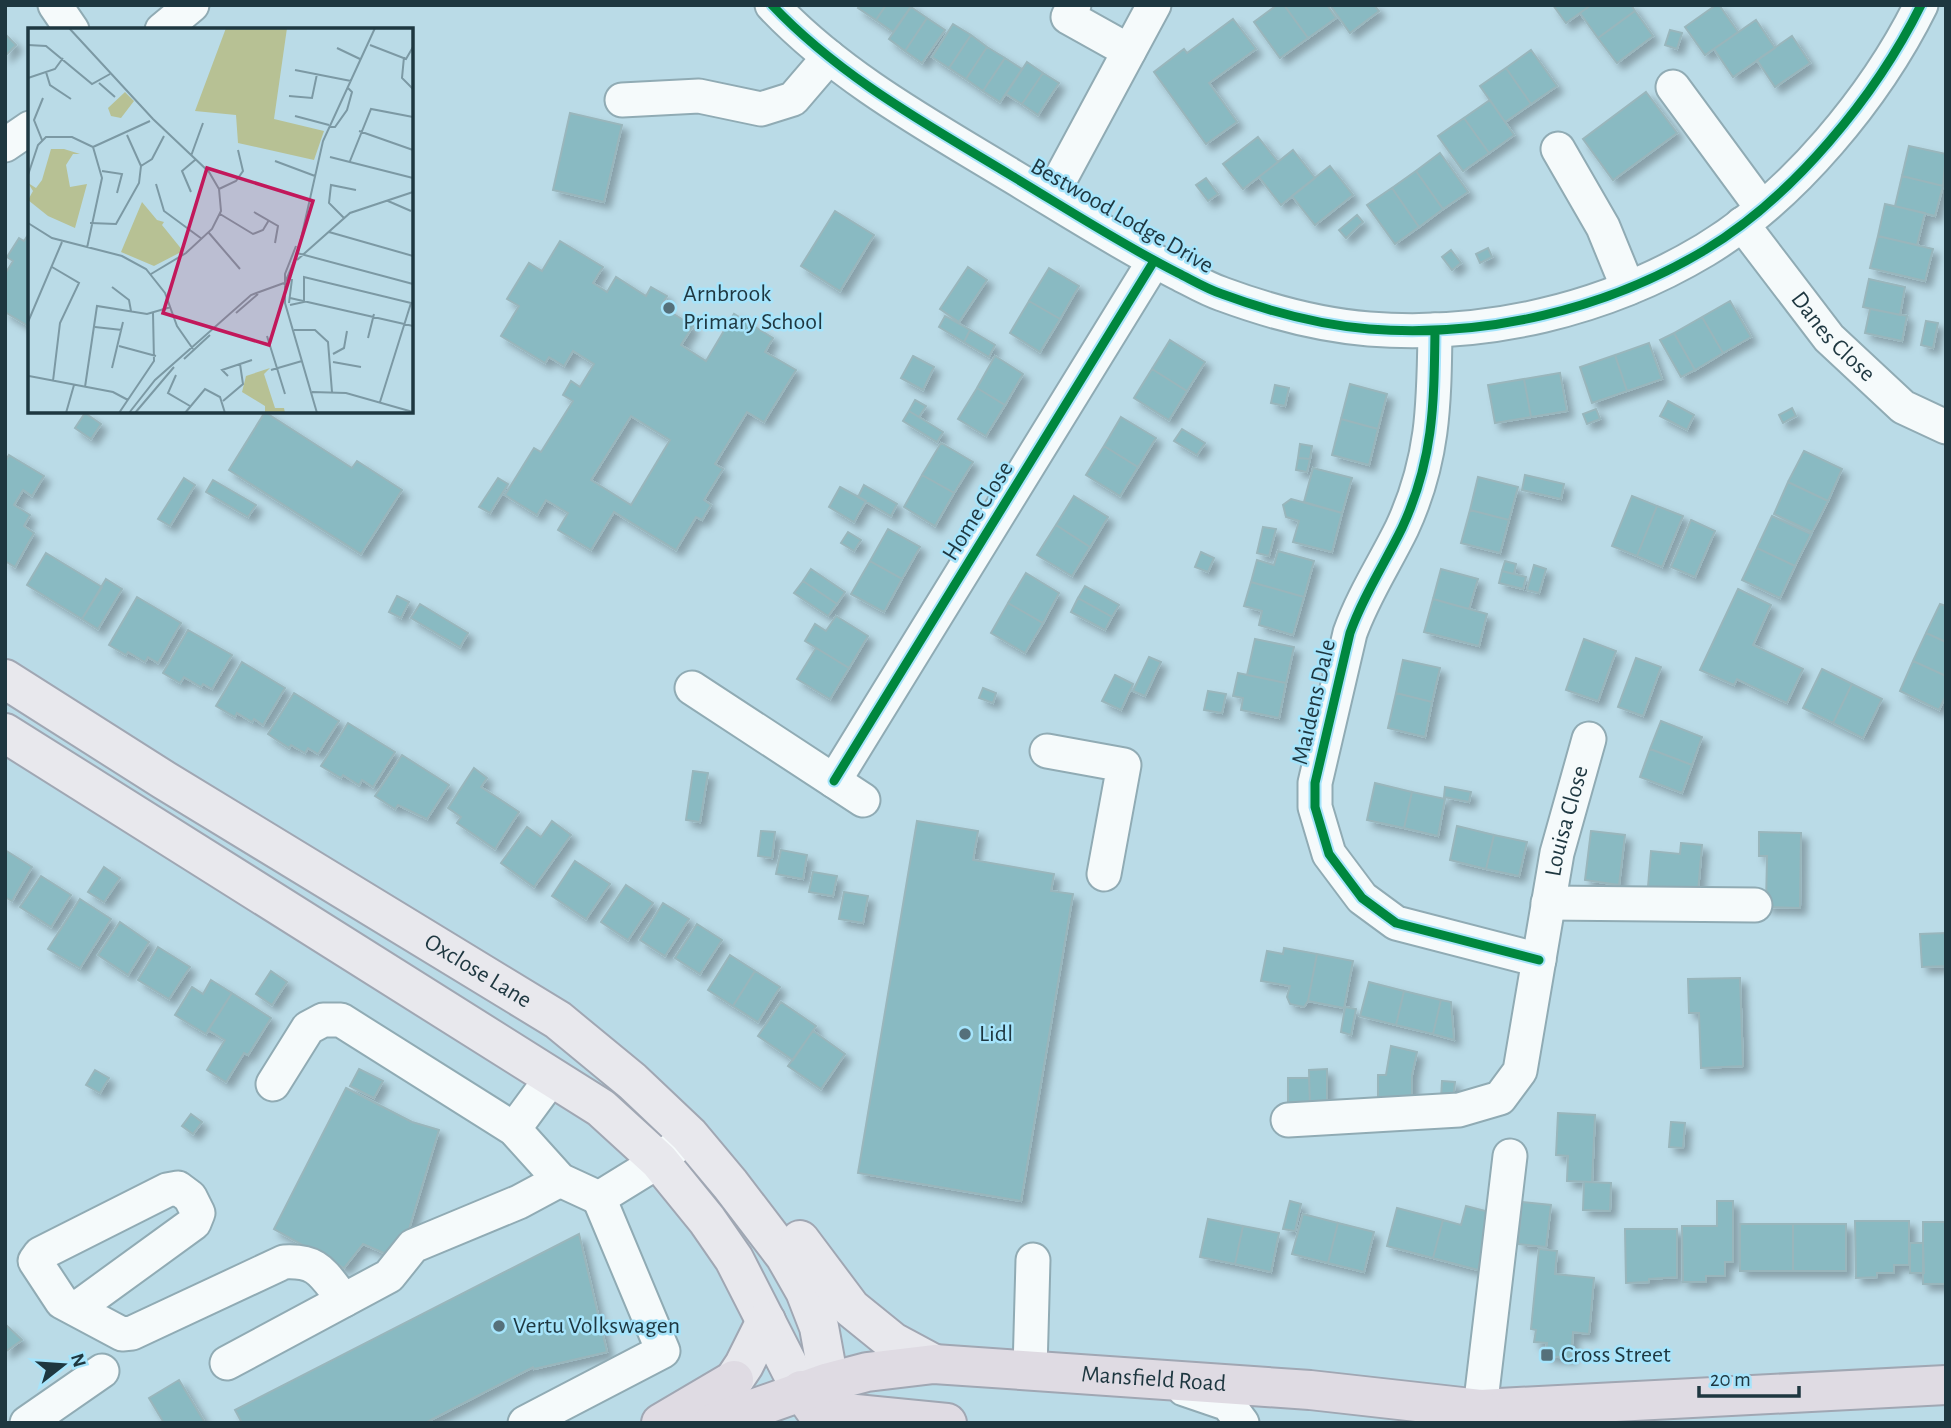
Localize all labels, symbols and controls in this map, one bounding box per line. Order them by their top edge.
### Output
inset map [28,28,413,413]
street label: Bestwood Lodge Drive [1027,154,1217,278]
place label: Arnbrook Primary School [683,282,823,334]
street label: Danes Close [1786,287,1880,386]
marker: Arnbrook Primary School [661,300,677,316]
street label: Home Close [938,457,1018,565]
street label: Maidens Dale [1288,637,1340,767]
street label: Louisa Close [1541,763,1593,878]
street label: Oxclose Lane [420,930,536,1013]
place label: Lidl [979,1022,1013,1046]
marker: Lidl [957,1026,973,1042]
place label: Vertu Volkswagen [513,1314,680,1338]
marker: Vertu Volkswagen [491,1318,507,1334]
north arrow [28,1330,98,1400]
place label: Cross Street [1561,1343,1671,1367]
marker: Cross Street [1539,1347,1555,1363]
text: N [67,1351,89,1370]
scale bar [1699,1354,1799,1398]
street label: Mansfield Road [1080,1362,1227,1396]
text: 20 m [1710,1369,1751,1390]

